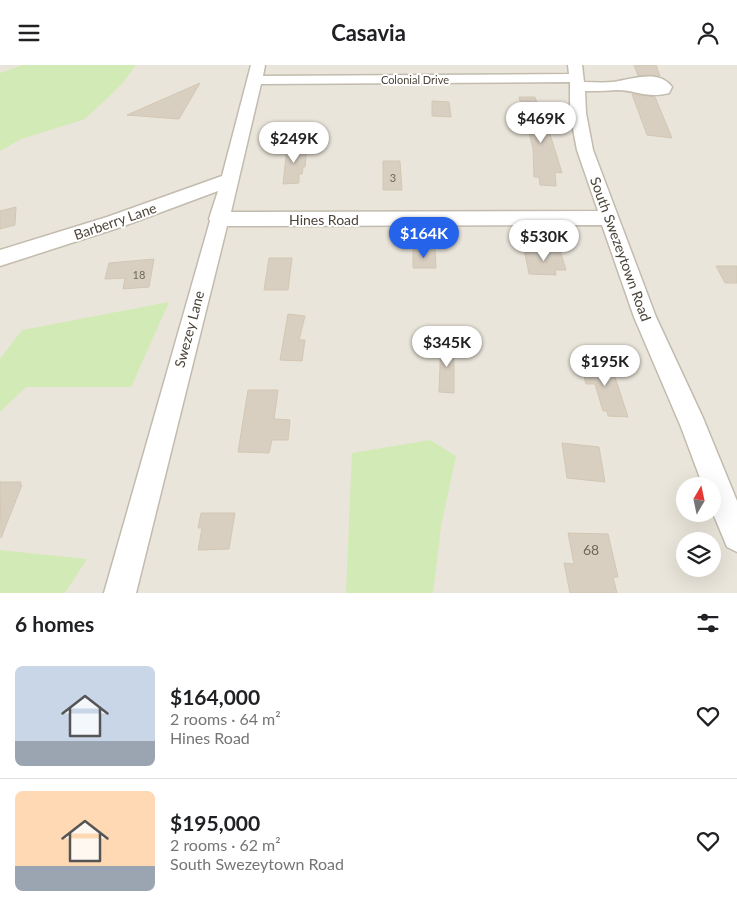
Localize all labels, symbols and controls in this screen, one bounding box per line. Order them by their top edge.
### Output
icon: menu [15,19,43,47]
text: Casavia [331,19,406,46]
icon: person [694,19,722,47]
street label: Colonial Drive [381,73,449,86]
pin: $469K [506,101,576,144]
text: $469K [517,108,565,127]
pin: $249K [259,121,329,164]
text: $249K [270,128,318,147]
house number: 3 [390,171,396,184]
street label: South Swezeytown Road [587,175,655,323]
street label: Barberry Lane [71,199,159,243]
street label: Hines Road [289,211,359,228]
pin: $164K [389,217,459,259]
pin: $530K [509,219,579,262]
text: $164K [400,223,448,242]
text: $530K [520,226,568,245]
house number: 18 [133,268,145,281]
street label: Swezey Lane [171,289,207,369]
pin: $345K [412,325,482,368]
text: $345K [423,332,471,351]
pin: $195K [570,345,640,387]
text: $195K [581,351,629,370]
north arrow [676,477,721,523]
map controls [676,477,721,577]
button: layers [676,532,721,577]
house number: 68 [583,541,599,558]
icon: filters [694,609,722,637]
text: 6 homes [15,611,94,636]
text: $164,000 [170,684,260,709]
icon: home [55,686,115,746]
icon: heart [694,702,722,730]
text: 2 rooms · 64 m² [170,709,281,728]
text: Hines Road [170,728,250,747]
text: $195,000 [170,810,260,835]
icon: home [55,811,115,871]
icon: heart [694,827,722,855]
text: 2 rooms · 62 m² [170,835,281,854]
text: South Swezeytown Road [170,854,344,873]

